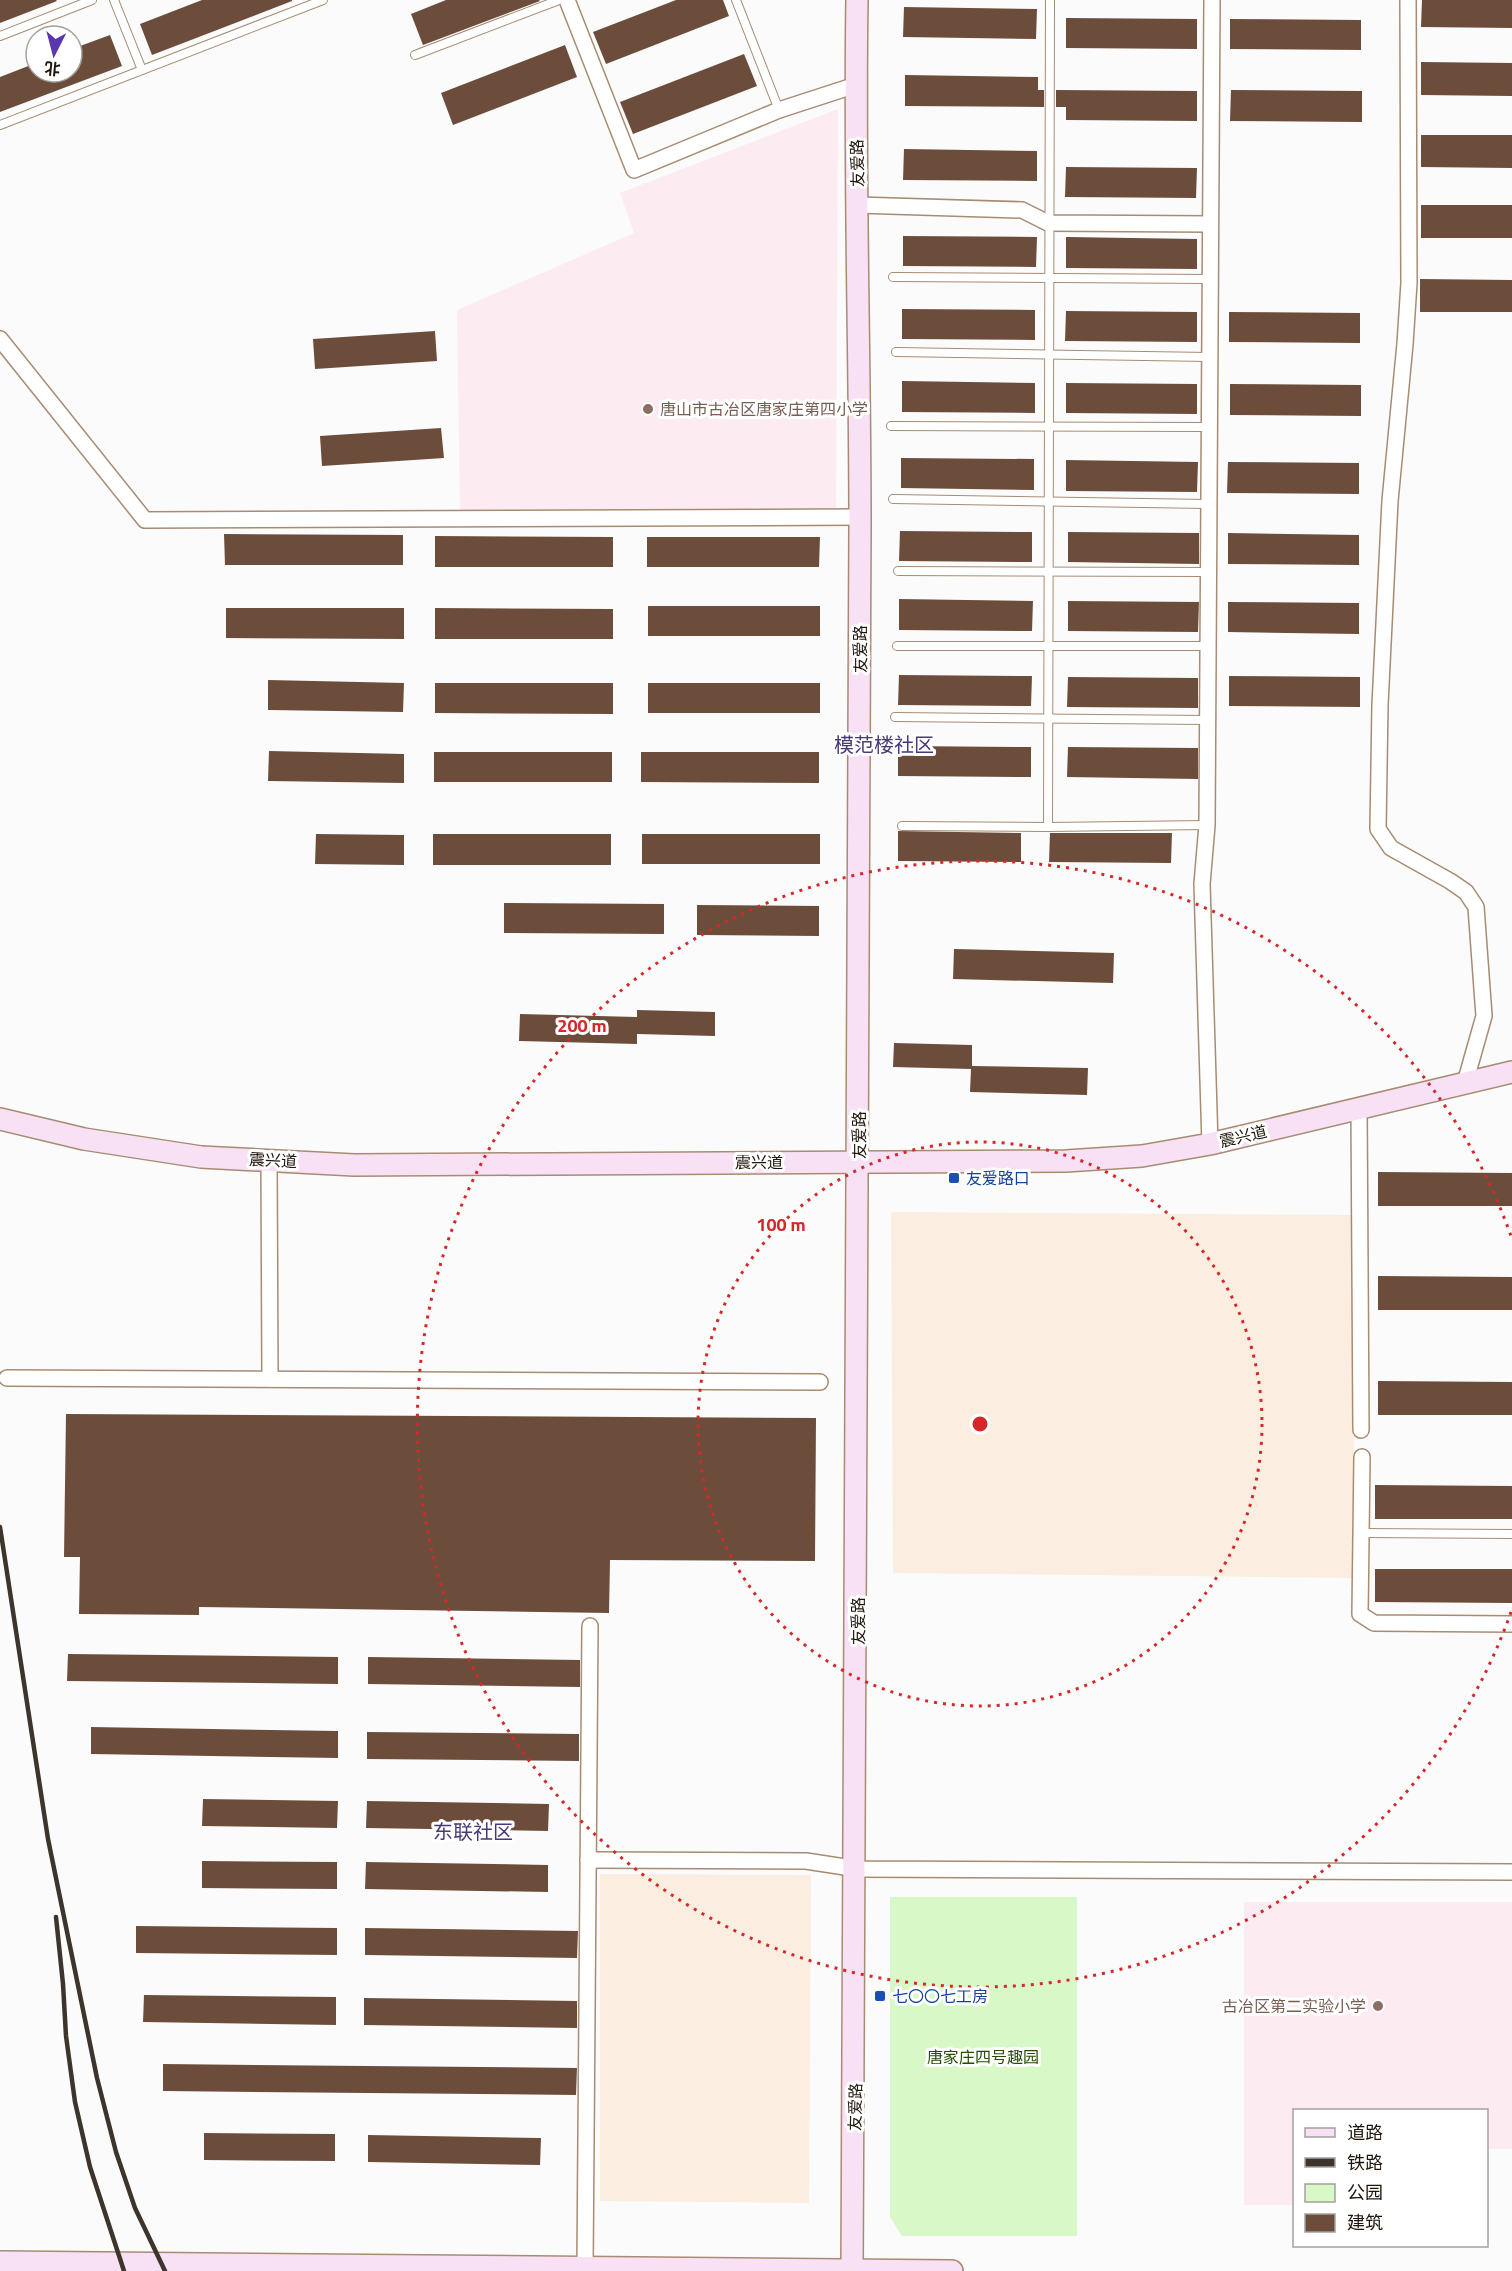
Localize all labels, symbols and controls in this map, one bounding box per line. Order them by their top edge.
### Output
north arrow [24,24,84,84]
text: 北 [43,56,62,82]
street label: 友爱路 [845,139,869,187]
place label: 唐山市古冶区唐家庄第四小学 [660,397,868,421]
marker: 唐山市古冶区唐家庄第四小学 [641,402,655,416]
street label: 友爱路 [848,625,872,673]
district label: 模范楼社区 [834,729,934,760]
text: 200 m [557,1012,607,1039]
street label: 友爱路 [847,1111,871,1159]
street label: 震兴道 [1217,1119,1269,1153]
street label: 震兴道 [248,1147,298,1173]
street label: 震兴道 [735,1150,783,1174]
place label: 友爱路口 [966,1166,1030,1190]
marker: 友爱路口 [947,1171,961,1185]
text: 100 m [756,1211,806,1238]
centre of rings [970,1414,990,1434]
street label: 友爱路 [846,1597,870,1645]
district label: 东联社区 [433,1816,513,1847]
place label: 七〇〇七工房 [892,1984,988,2008]
marker: 七〇〇七工房 [873,1989,887,2003]
place label: 古冶区第二实验小学 [1222,1994,1366,2018]
marker: 古冶区第二实验小学 [1371,1999,1385,2013]
park label: 唐家庄四号趣园 [927,2045,1039,2069]
street label: 友爱路 [843,2083,867,2131]
legend [1293,2109,1488,2247]
text: 道路 [1347,2119,1383,2146]
text: 铁路 [1347,2149,1383,2176]
text: 公园 [1347,2179,1383,2206]
text: 建筑 [1347,2209,1383,2236]

